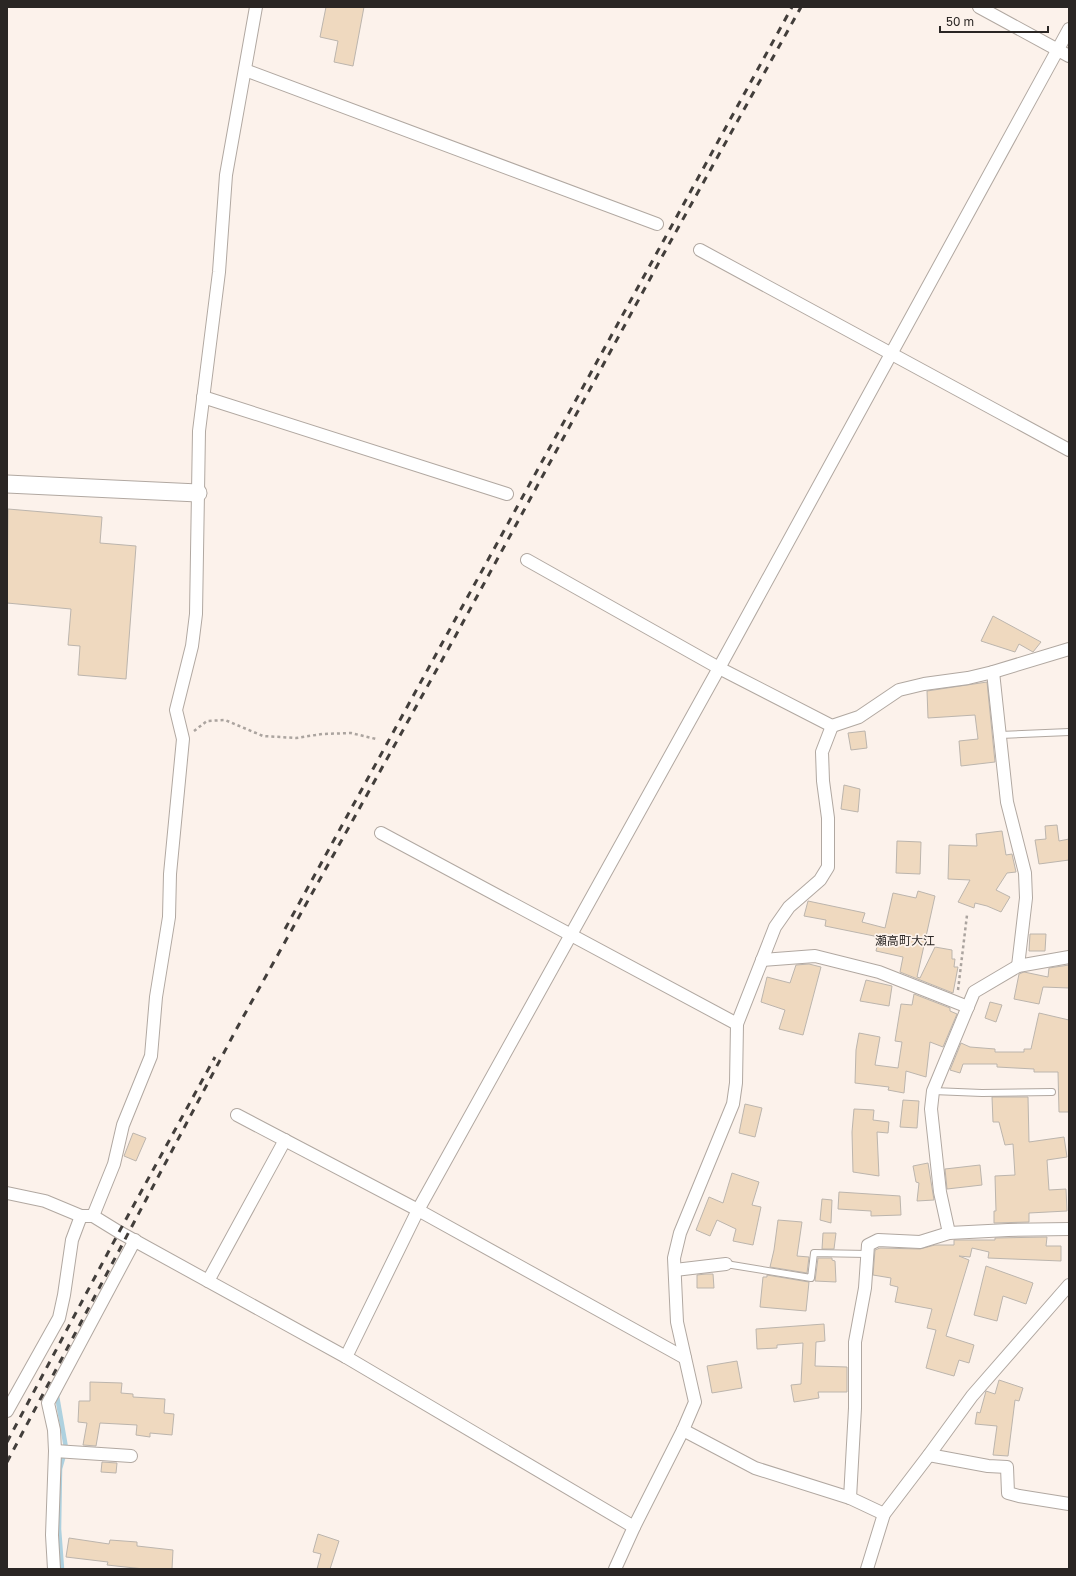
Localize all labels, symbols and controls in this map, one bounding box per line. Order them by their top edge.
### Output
scale bar [940,8,1048,34]
text: 50 m [946,14,974,29]
district label: 瀬高町大江 [875,933,935,948]

